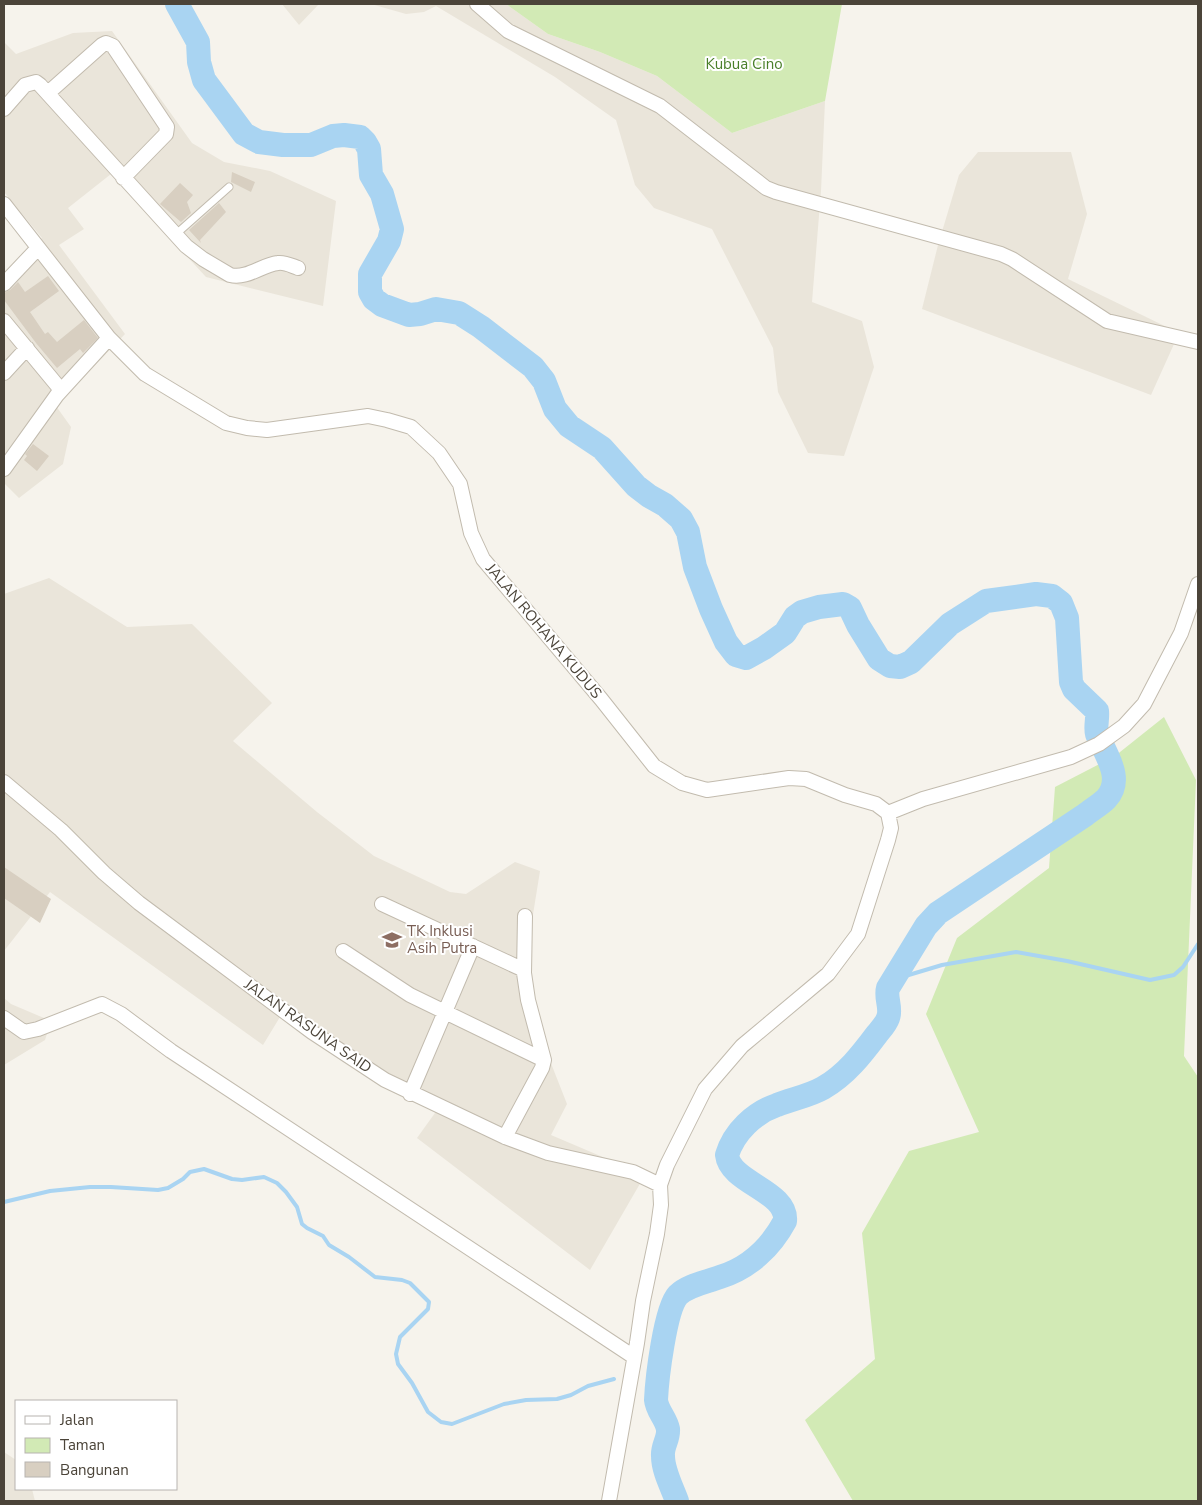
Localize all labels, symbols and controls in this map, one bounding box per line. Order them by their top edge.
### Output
park label: Kubua Cino [705,54,783,74]
street label: JALAN ROHANA KUDUS [481,558,607,703]
place label: TK Inklusi Asih Putra [407,921,477,958]
school or university icon: TK Inklusi Asih Putra [381,929,403,951]
street label: JALAN RASUNA SAID [239,974,376,1078]
legend [15,1400,178,1490]
text: Jalan [59,1410,94,1430]
text: Taman [60,1435,105,1455]
text: Bangunan [60,1460,129,1480]

